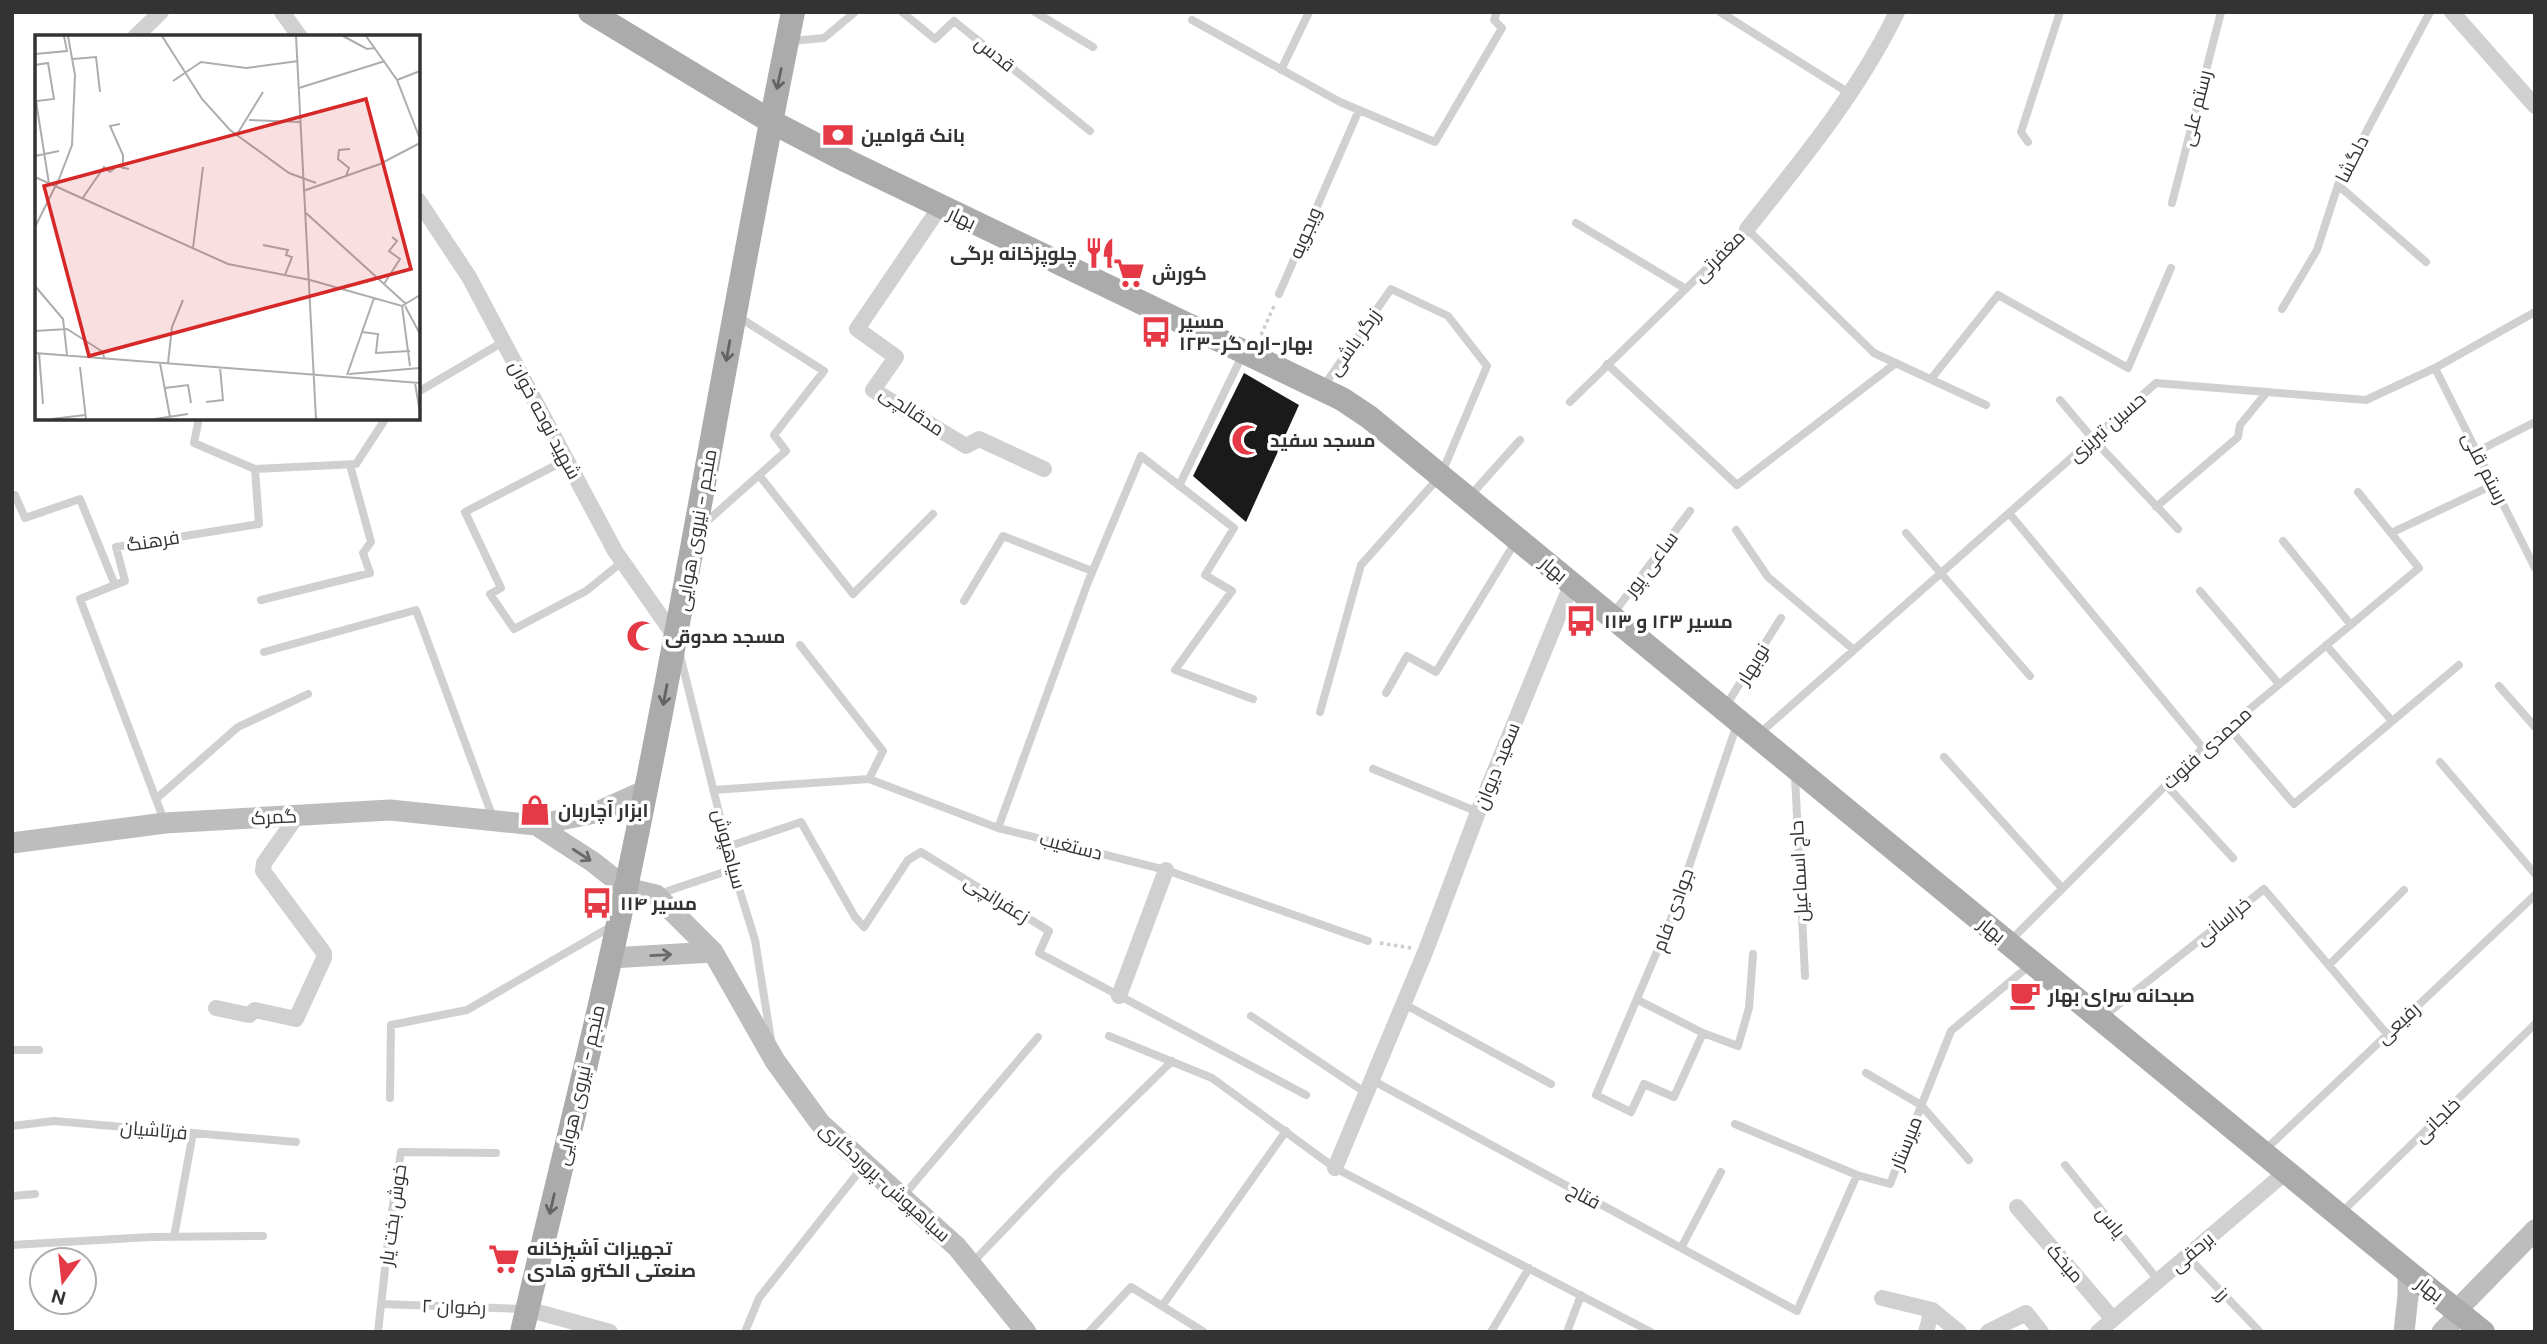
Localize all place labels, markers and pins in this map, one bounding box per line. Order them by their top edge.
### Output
bank icon: بانک قوامین [821,118,855,152]
place label: بانک قوامین [861,123,965,148]
restaurant icon: چلوپزخانه برگی [1083,236,1117,270]
place label: چلوپزخانه برگی [950,241,1077,267]
supermarket icon: کورش [1112,256,1146,290]
place label: کورش [1152,261,1207,286]
place label: مسیر ۱۲۳-بهار-اره گر [1178,309,1313,356]
bus stop icon: مسیر ۱۲۳-بهار-اره گر [1139,315,1173,349]
mosque icon: مسجد سفید [1230,423,1264,457]
place label: مسجد سفید [1270,428,1376,453]
bus stop icon: مسیر ۱۲۳ و ۱۱۳ [1564,604,1598,638]
place label: مسیر ۱۲۳ و ۱۱۳ [1604,609,1733,634]
mosque icon: مسجد صدوقی [625,619,659,653]
place label: مسجد صدوقی [665,624,785,649]
shop icon: ابزار آچاربان [518,793,552,827]
place label: ابزار آچاربان [558,798,648,824]
bus stop icon: مسیر ۱۱۴ [580,886,614,920]
place label: مسیر ۱۱۴ [620,891,697,916]
cafe icon: صبحانه سرای بهار [2008,978,2042,1012]
place label: صبحانه سرای بهار [2047,983,2195,1008]
place label: تجهیزات آشپزخانه صنعتی الکترو هادی [527,1236,696,1283]
supermarket icon: تجهیزات آشپزخانه صنعتی الکترو هادی [487,1242,521,1276]

